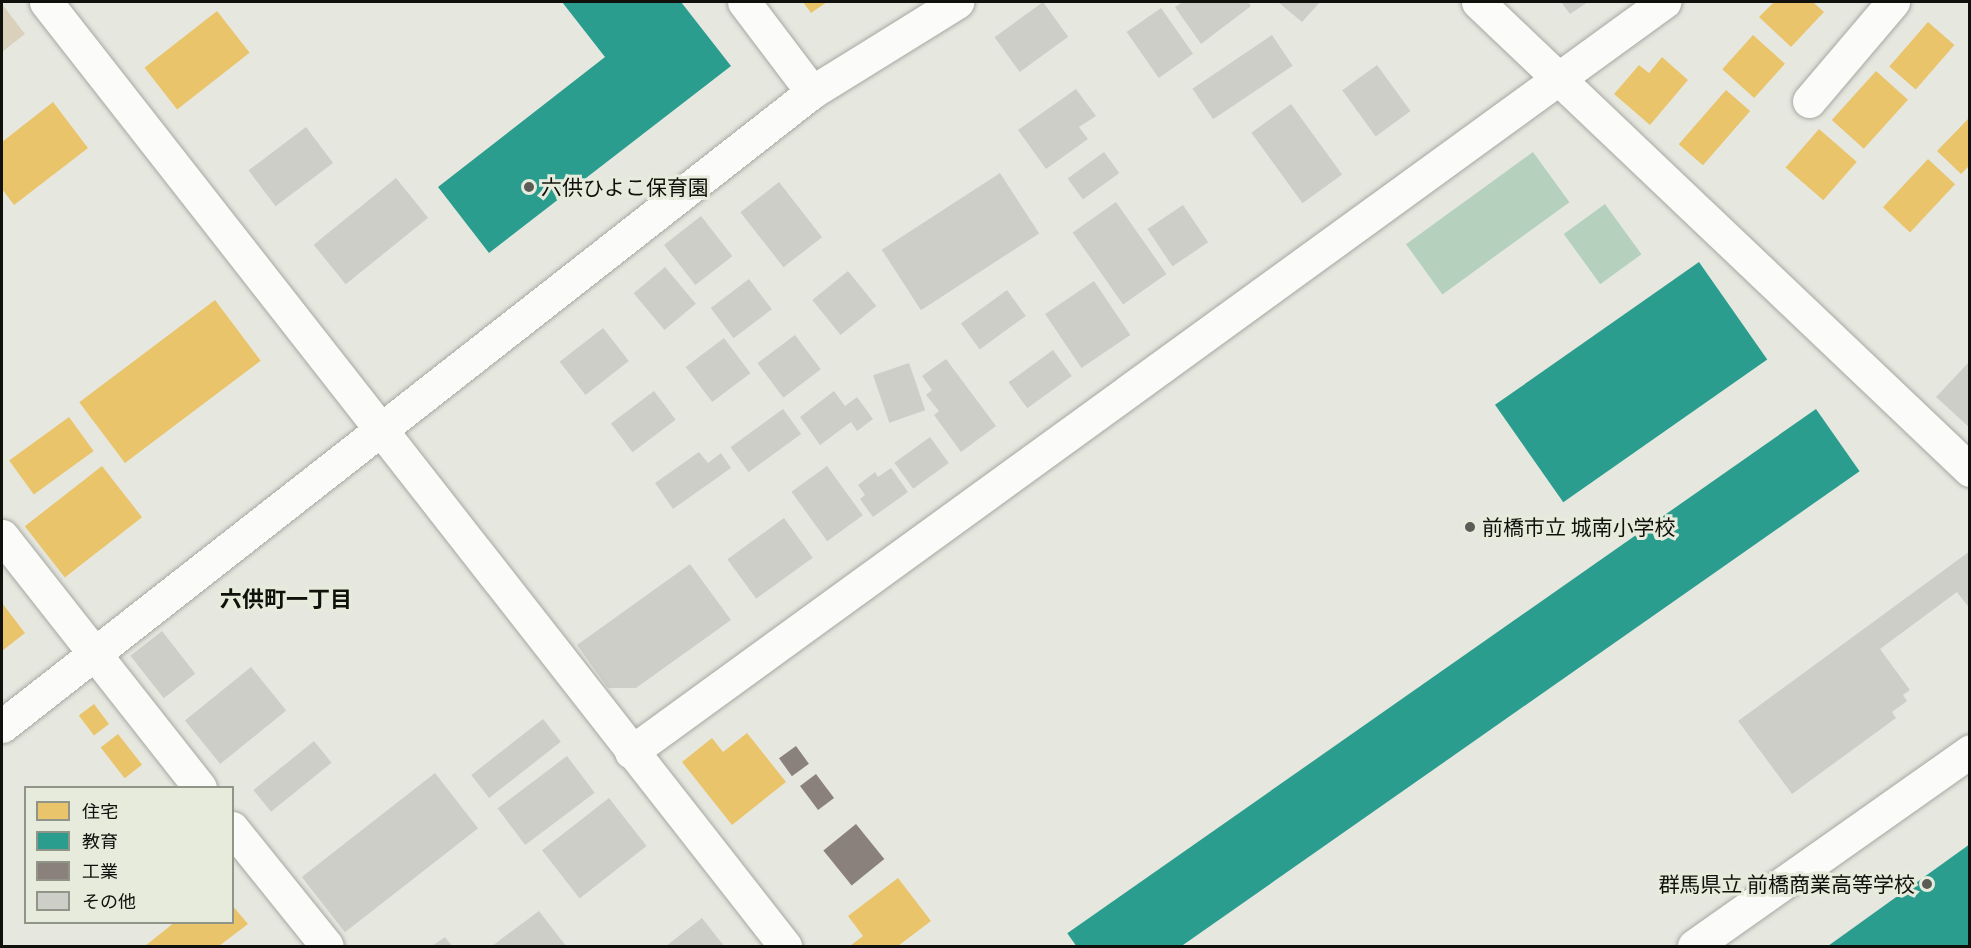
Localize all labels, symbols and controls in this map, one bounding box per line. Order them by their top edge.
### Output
place label: 六供ひよこ保育園 [541,174,709,200]
marker: 六供ひよこ保育園 [522,180,536,194]
place label: 前橋市立 城南小学校 [1482,514,1676,540]
marker: 前橋市立 城南小学校 [1463,520,1477,534]
district label: 六供町一丁目 [220,587,352,613]
legend [24,786,234,924]
text: 住宅 [82,798,118,825]
text: 教育 [82,828,118,855]
text: 工業 [82,858,118,885]
place label: 群馬県立 前橋商業高等学校 [1658,871,1915,897]
marker: 群馬県立 前橋商業高等学校 [1920,877,1934,891]
text: その他 [82,888,136,915]

